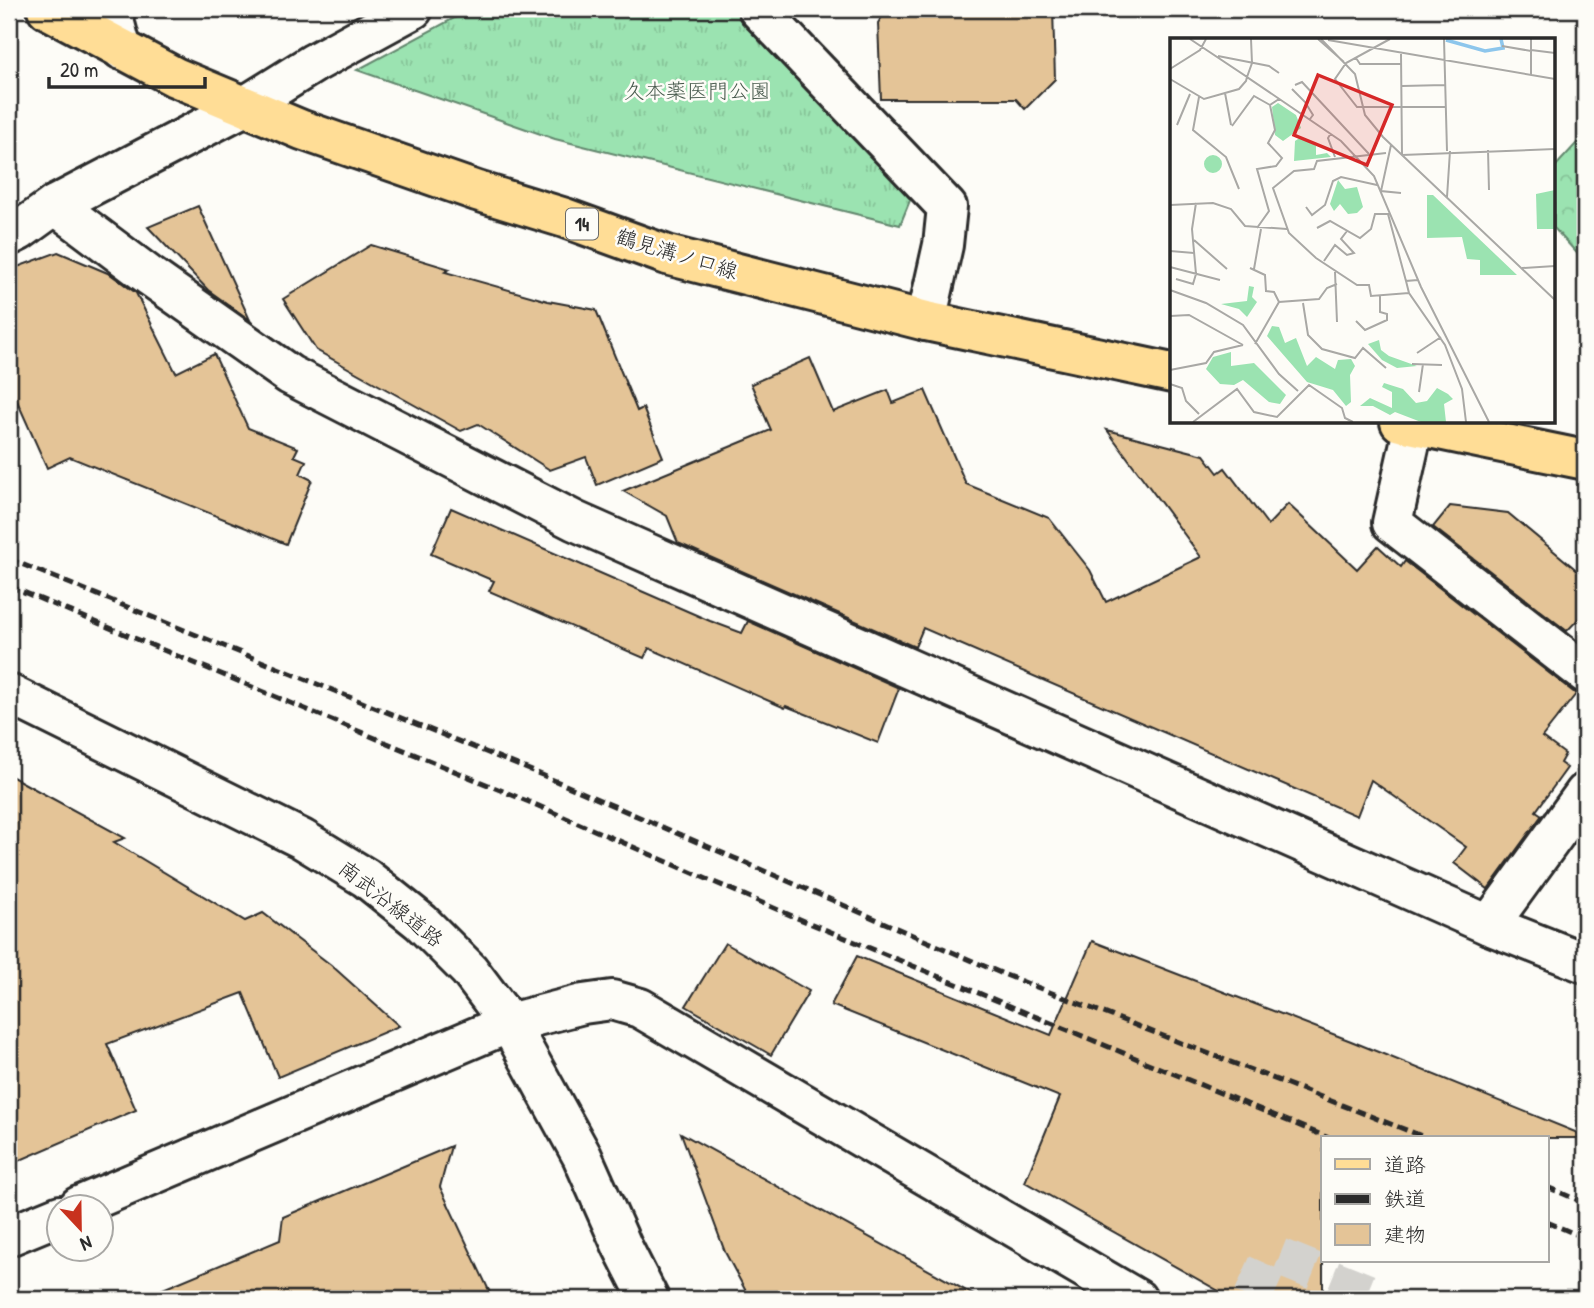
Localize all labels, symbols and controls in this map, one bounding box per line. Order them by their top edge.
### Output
inset map [1170,38,1556,424]
scale bar [49,46,205,90]
text: 20 m [60,55,98,84]
park label: 久本薬医門公園 [624,76,771,105]
road number: 14 [566,208,598,240]
street label: 鶴見溝ノ口線 [613,221,742,286]
street label: 南武沿線道路 [333,853,450,954]
legend [1321,1136,1548,1262]
text: 道路 [1384,1150,1426,1179]
text: 鉄道 [1384,1184,1426,1213]
north arrow [46,1192,116,1262]
text: 建物 [1384,1220,1426,1249]
text: N [77,1230,96,1258]

